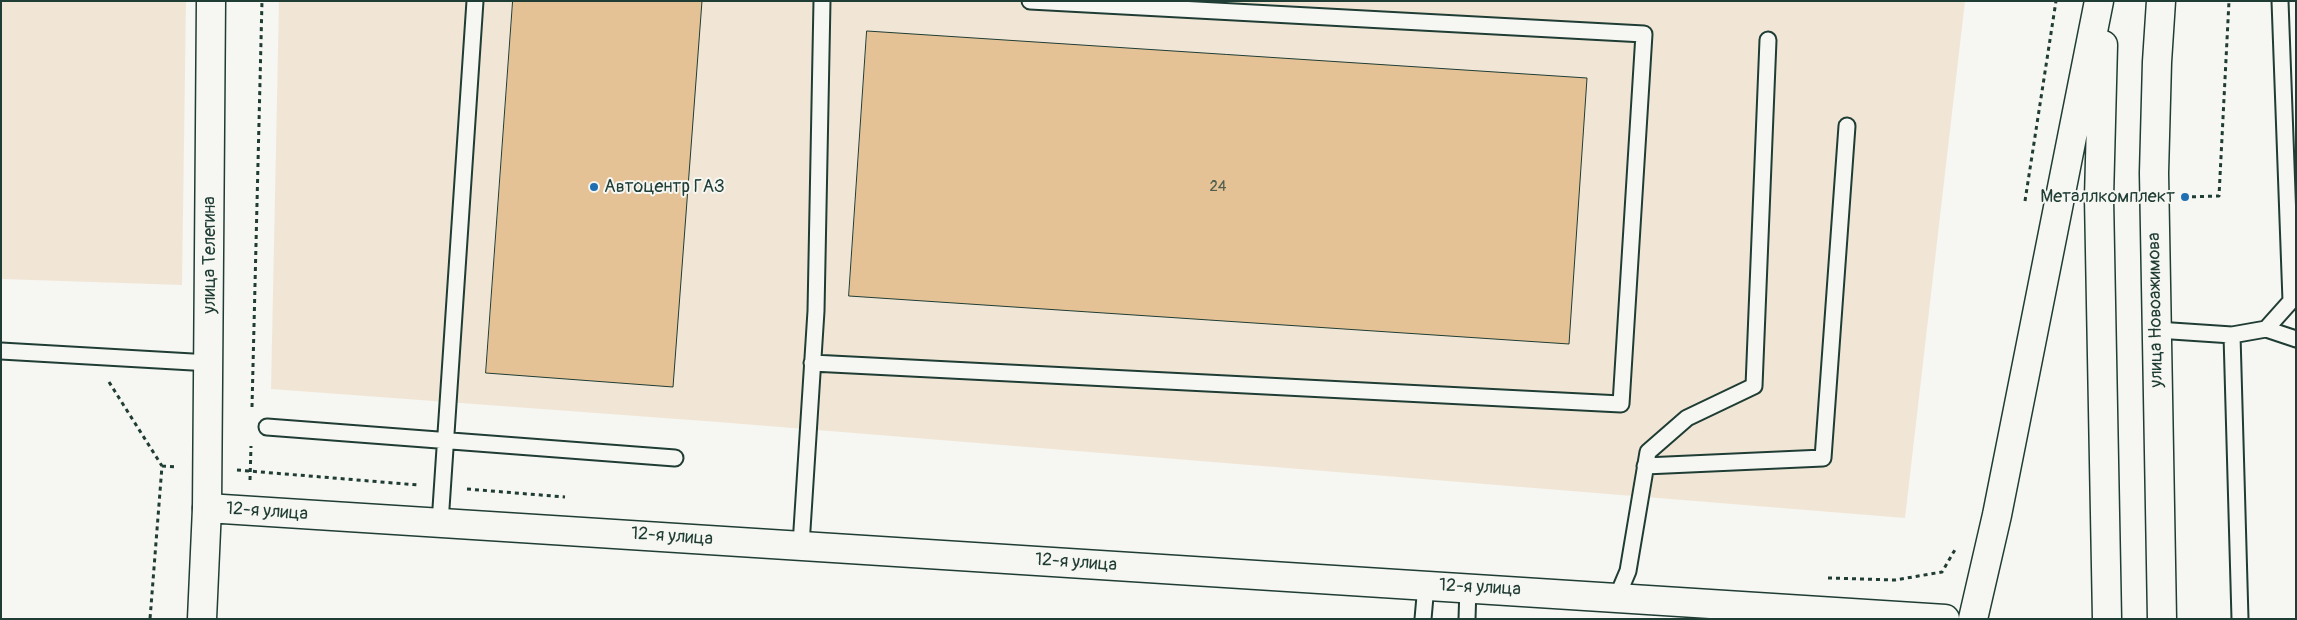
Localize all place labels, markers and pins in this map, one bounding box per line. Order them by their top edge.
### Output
place label: Автоцентр ГАЗ [604,176,725,198]
marker: Автоцентр ГАЗ [588,181,600,193]
place label: Металлкомплект [2040,186,2175,208]
marker: Металлкомплект [2179,191,2191,203]

